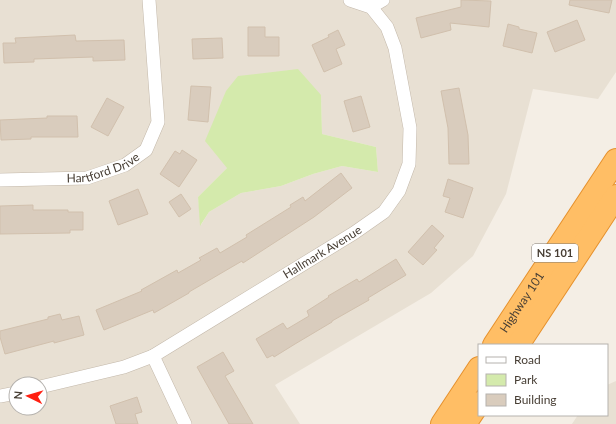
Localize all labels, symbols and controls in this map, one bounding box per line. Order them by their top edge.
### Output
street label: Hartford Drive [66,149,142,185]
street label: Hallmark Avenue [280,222,364,282]
road number: NS 101 [532,244,578,262]
street label: Highway 101 [496,269,547,335]
legend [478,344,608,416]
text: Road [514,352,541,367]
text: Park [514,372,538,387]
north arrow [8,376,48,416]
text: N [11,390,24,400]
text: Building [514,392,557,407]

